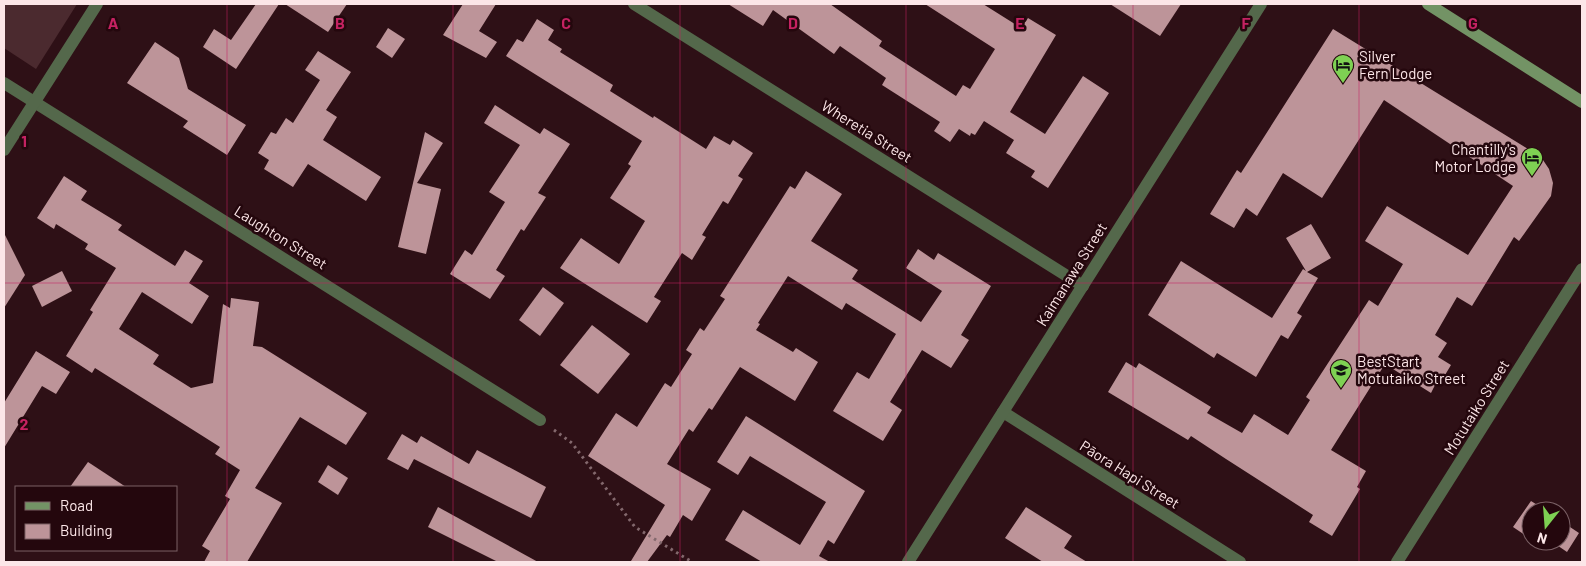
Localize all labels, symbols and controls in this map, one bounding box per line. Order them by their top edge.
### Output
text: A [108,13,119,32]
text: B [335,13,345,32]
text: C [561,13,571,32]
text: D [788,13,798,32]
text: E [1015,13,1025,32]
text: F [1242,13,1251,32]
text: G [1468,13,1478,32]
place label: Silver Fern Lodge [1359,47,1432,82]
hotel icon: Silver Fern Lodge [1331,53,1355,84]
street label: Wheretia Street [818,96,916,166]
text: 1 [21,131,27,150]
place label: Chantilly's Motor Lodge [1434,140,1516,175]
hotel icon: Chantilly's Motor Lodge [1520,146,1544,177]
street label: Laughton Street [231,201,331,273]
street label: Kaimanawa Street [1032,219,1110,329]
place label: BestStart Motutaiko Street [1357,352,1466,387]
street label: Motutaiko Street [1440,356,1512,458]
school or university icon: BestStart Motutaiko Street [1329,358,1353,389]
text: 2 [20,414,29,433]
street label: Pāora Hapi Street [1077,436,1183,512]
legend [15,486,178,551]
text: Road [60,496,93,514]
north arrow [1521,501,1571,551]
text: Building [60,521,113,539]
text: N [1535,529,1549,548]

